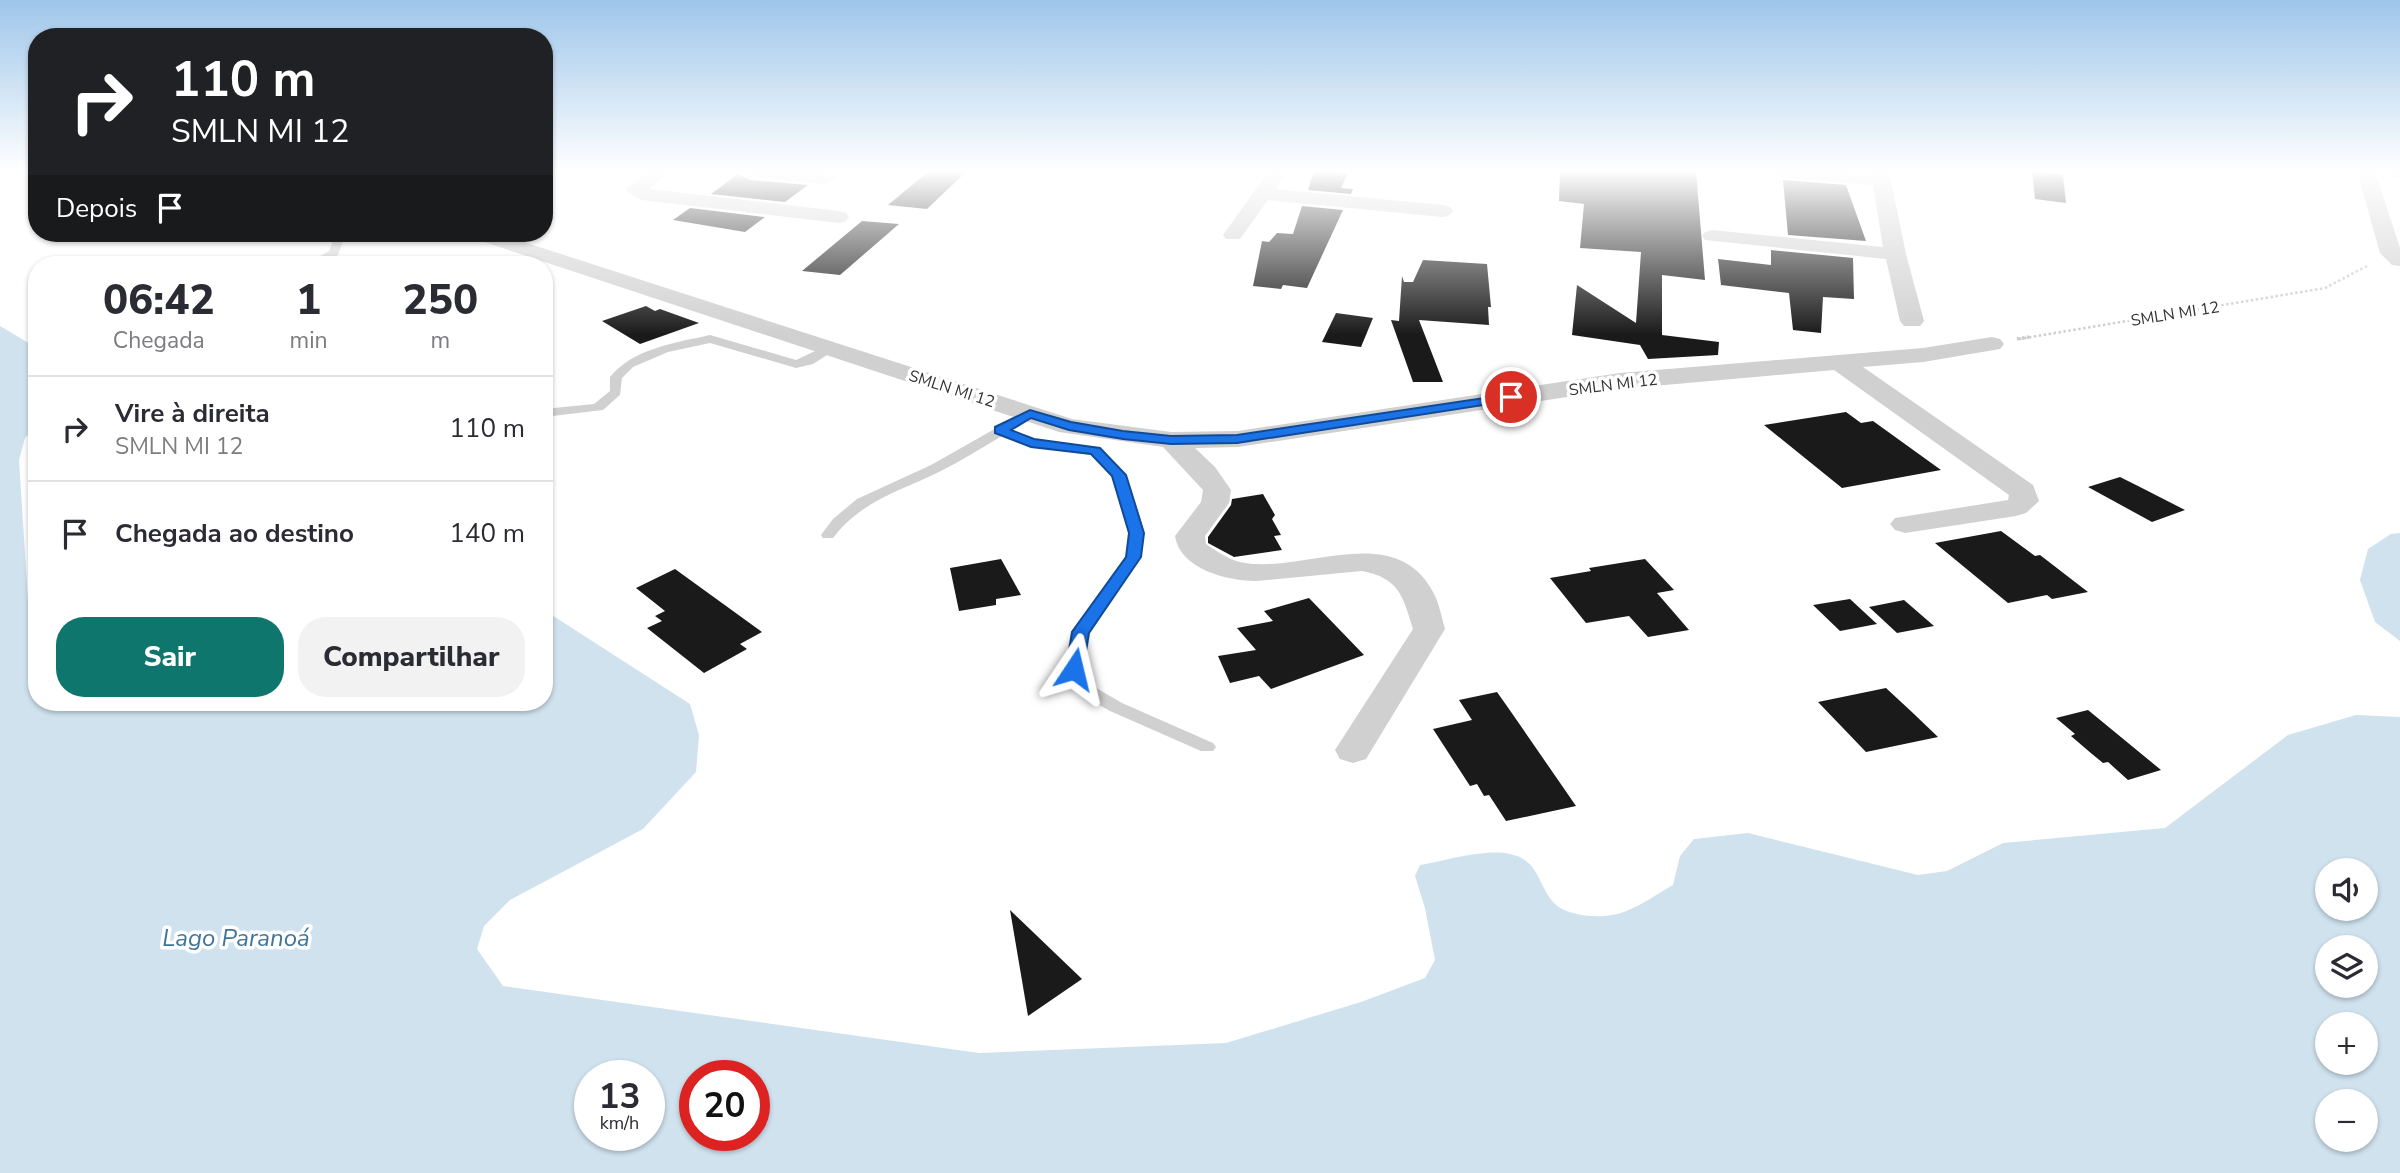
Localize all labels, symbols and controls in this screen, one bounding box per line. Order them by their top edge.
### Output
text: 110 m [171,46,315,113]
icon: right [56,56,147,147]
text: SMLN MI 12 [171,110,350,153]
icon: arrive [151,189,189,227]
text: Depois [56,191,137,226]
text: 06:42 [103,272,215,329]
text: 1 [296,272,321,329]
text: 250 [403,272,478,329]
street label: SMLN MI 12 [2129,296,2221,332]
text: Chegada [113,325,205,356]
text: min [290,325,328,356]
text: m [430,325,450,356]
street label: SMLN MI 12 [906,365,998,413]
pin [1481,367,1541,427]
street label: SMLN MI 12 [1567,369,1659,401]
icon: arrive [1492,378,1530,416]
text: Vire à direita [115,396,270,431]
icon: right [56,410,94,448]
text: 110 m [449,411,525,446]
text: SMLN MI 12 [115,431,243,462]
icon: arrive [56,515,94,553]
text: Chegada ao destino [115,516,354,551]
text: 140 m [449,516,525,551]
button: Sair [56,617,284,697]
button: Compartilhar [298,617,525,697]
position arrow [1037,632,1111,706]
map controls [2315,858,2378,1152]
button: sound [2315,858,2378,921]
water label: Lago Paranoá [162,922,310,954]
button: layers [2315,935,2378,998]
button: + [2315,1012,2378,1075]
speed limit sign: 20 [679,1060,770,1151]
text: 13 [598,1073,641,1120]
button: − [2315,1089,2378,1152]
text: km/h [600,1111,639,1135]

